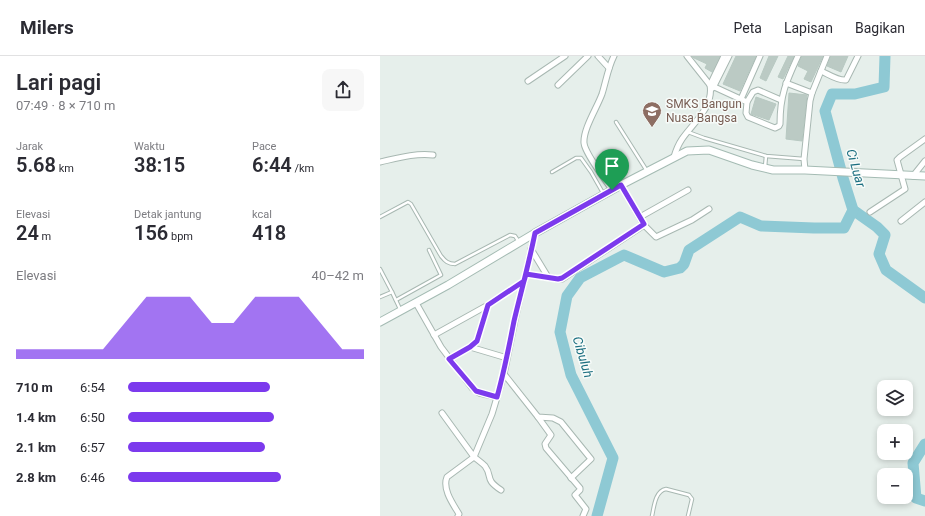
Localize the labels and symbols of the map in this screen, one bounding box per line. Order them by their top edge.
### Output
place label: SMKS Bangun Nusa Bangsa [666,97,742,125]
school or university icon: SMKS Bangun Nusa Bangsa [641,100,663,128]
water label: Ci Luar [843,147,869,190]
pin [595,149,629,190]
water label: Cibuluh [570,335,596,379]

